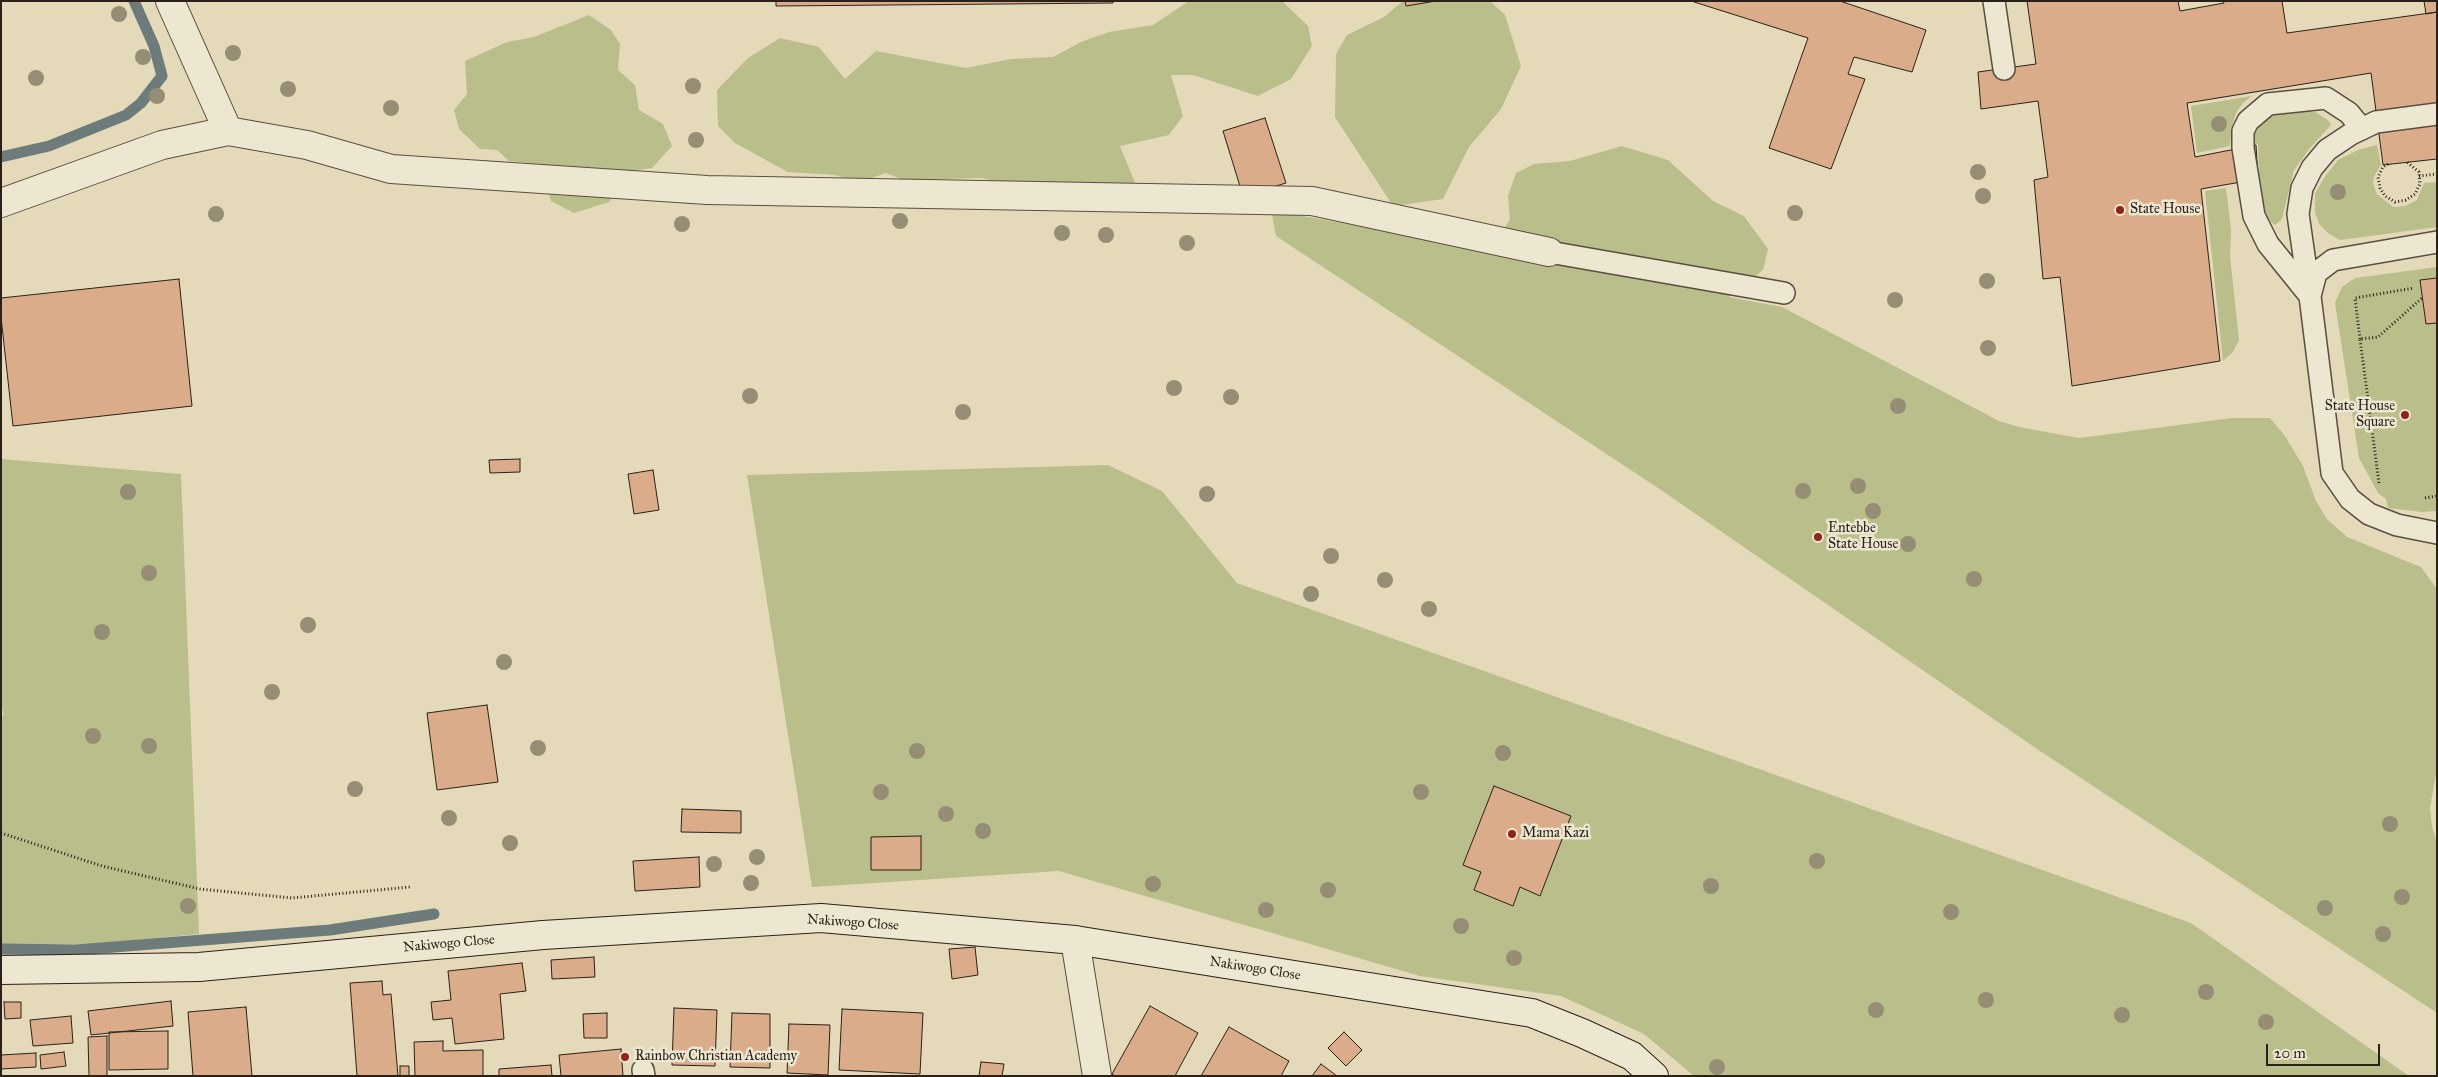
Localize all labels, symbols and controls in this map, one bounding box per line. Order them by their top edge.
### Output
place label: State House [2130,202,2200,218]
marker: State House [2114,204,2126,216]
place label: State House Square [2325,399,2395,432]
marker: State House Square [2399,409,2411,421]
place label: Entebbe State House [1828,521,1898,554]
marker: Entebbe State House [1812,531,1824,543]
place label: Mama Kazi [1522,826,1589,842]
marker: Mama Kazi [1506,828,1518,840]
street label: Nakiwogo Close [807,911,899,935]
street label: Nakiwogo Close [402,932,496,956]
street label: Nakiwogo Close [1208,954,1302,984]
scale bar [2268,1034,2382,1066]
text: 20 m [2274,1044,2306,1062]
place label: Rainbow Christian Academy [635,1049,797,1065]
marker: Rainbow Christian Academy [619,1051,631,1063]

